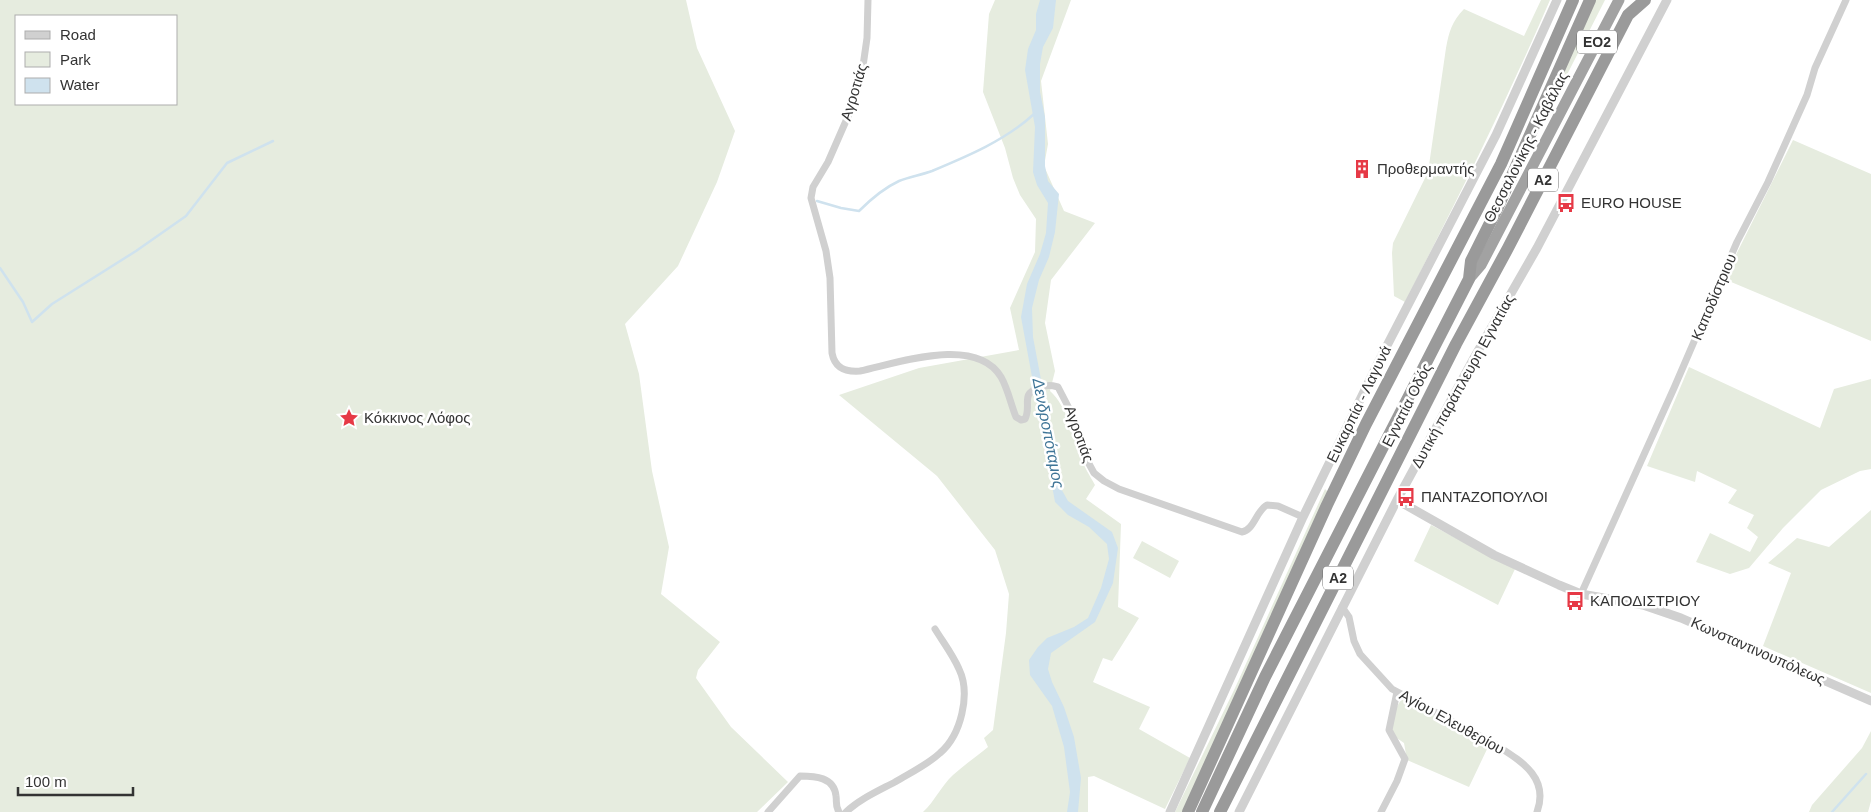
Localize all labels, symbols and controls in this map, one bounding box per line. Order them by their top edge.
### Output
legend [15,15,178,105]
text: Road [60,26,96,43]
road number: ΕΟ2 [1577,31,1617,54]
text: Park [60,51,91,68]
street label: Αγροτιάς [837,61,870,123]
street label: Θεσσαλονίκης - Καβάλας [1480,68,1571,225]
text: Water [60,76,99,93]
building icon: Προθερμαντής [1351,158,1373,180]
place label: Προθερμαντής [1377,160,1475,177]
road number: Α2 [1528,168,1558,192]
bus stop icon: EURO HOUSE [1555,192,1577,214]
place label: EURO HOUSE [1581,194,1682,211]
street label: Καποδίστριου [1688,251,1739,343]
street label: Δυτική παράπλευρη Εγνατίας [1408,291,1518,471]
street label: Ευκαρπία - Λαγυνά [1323,342,1394,465]
street label: Εγνατία Οδός [1378,360,1435,449]
water label: Δενδροπόταμος [1029,375,1068,490]
street label: Αγροτιάς [1061,403,1098,464]
place icon: Κόκκινος Λόφος [338,407,360,429]
place label: Κόκκινος Λόφος [364,409,471,426]
bus stop icon: ΠΑΝΤΑΖΟΠΟΥΛΟΙ [1395,486,1417,508]
place label: ΠΑΝΤΑΖΟΠΟΥΛΟΙ [1421,488,1548,505]
road number: Α2 [1323,566,1353,590]
bus stop icon: ΚΑΠΟΔΙΣΤΡΙΟΥ [1564,590,1586,612]
place label: ΚΑΠΟΔΙΣΤΡΙΟΥ [1590,592,1700,609]
street label: Κωνσταντινουπόλεως [1689,613,1828,688]
street label: Αγίου Ελευθερίου [1397,686,1508,757]
scale bar [18,764,132,796]
text: 100 m [25,773,67,790]

